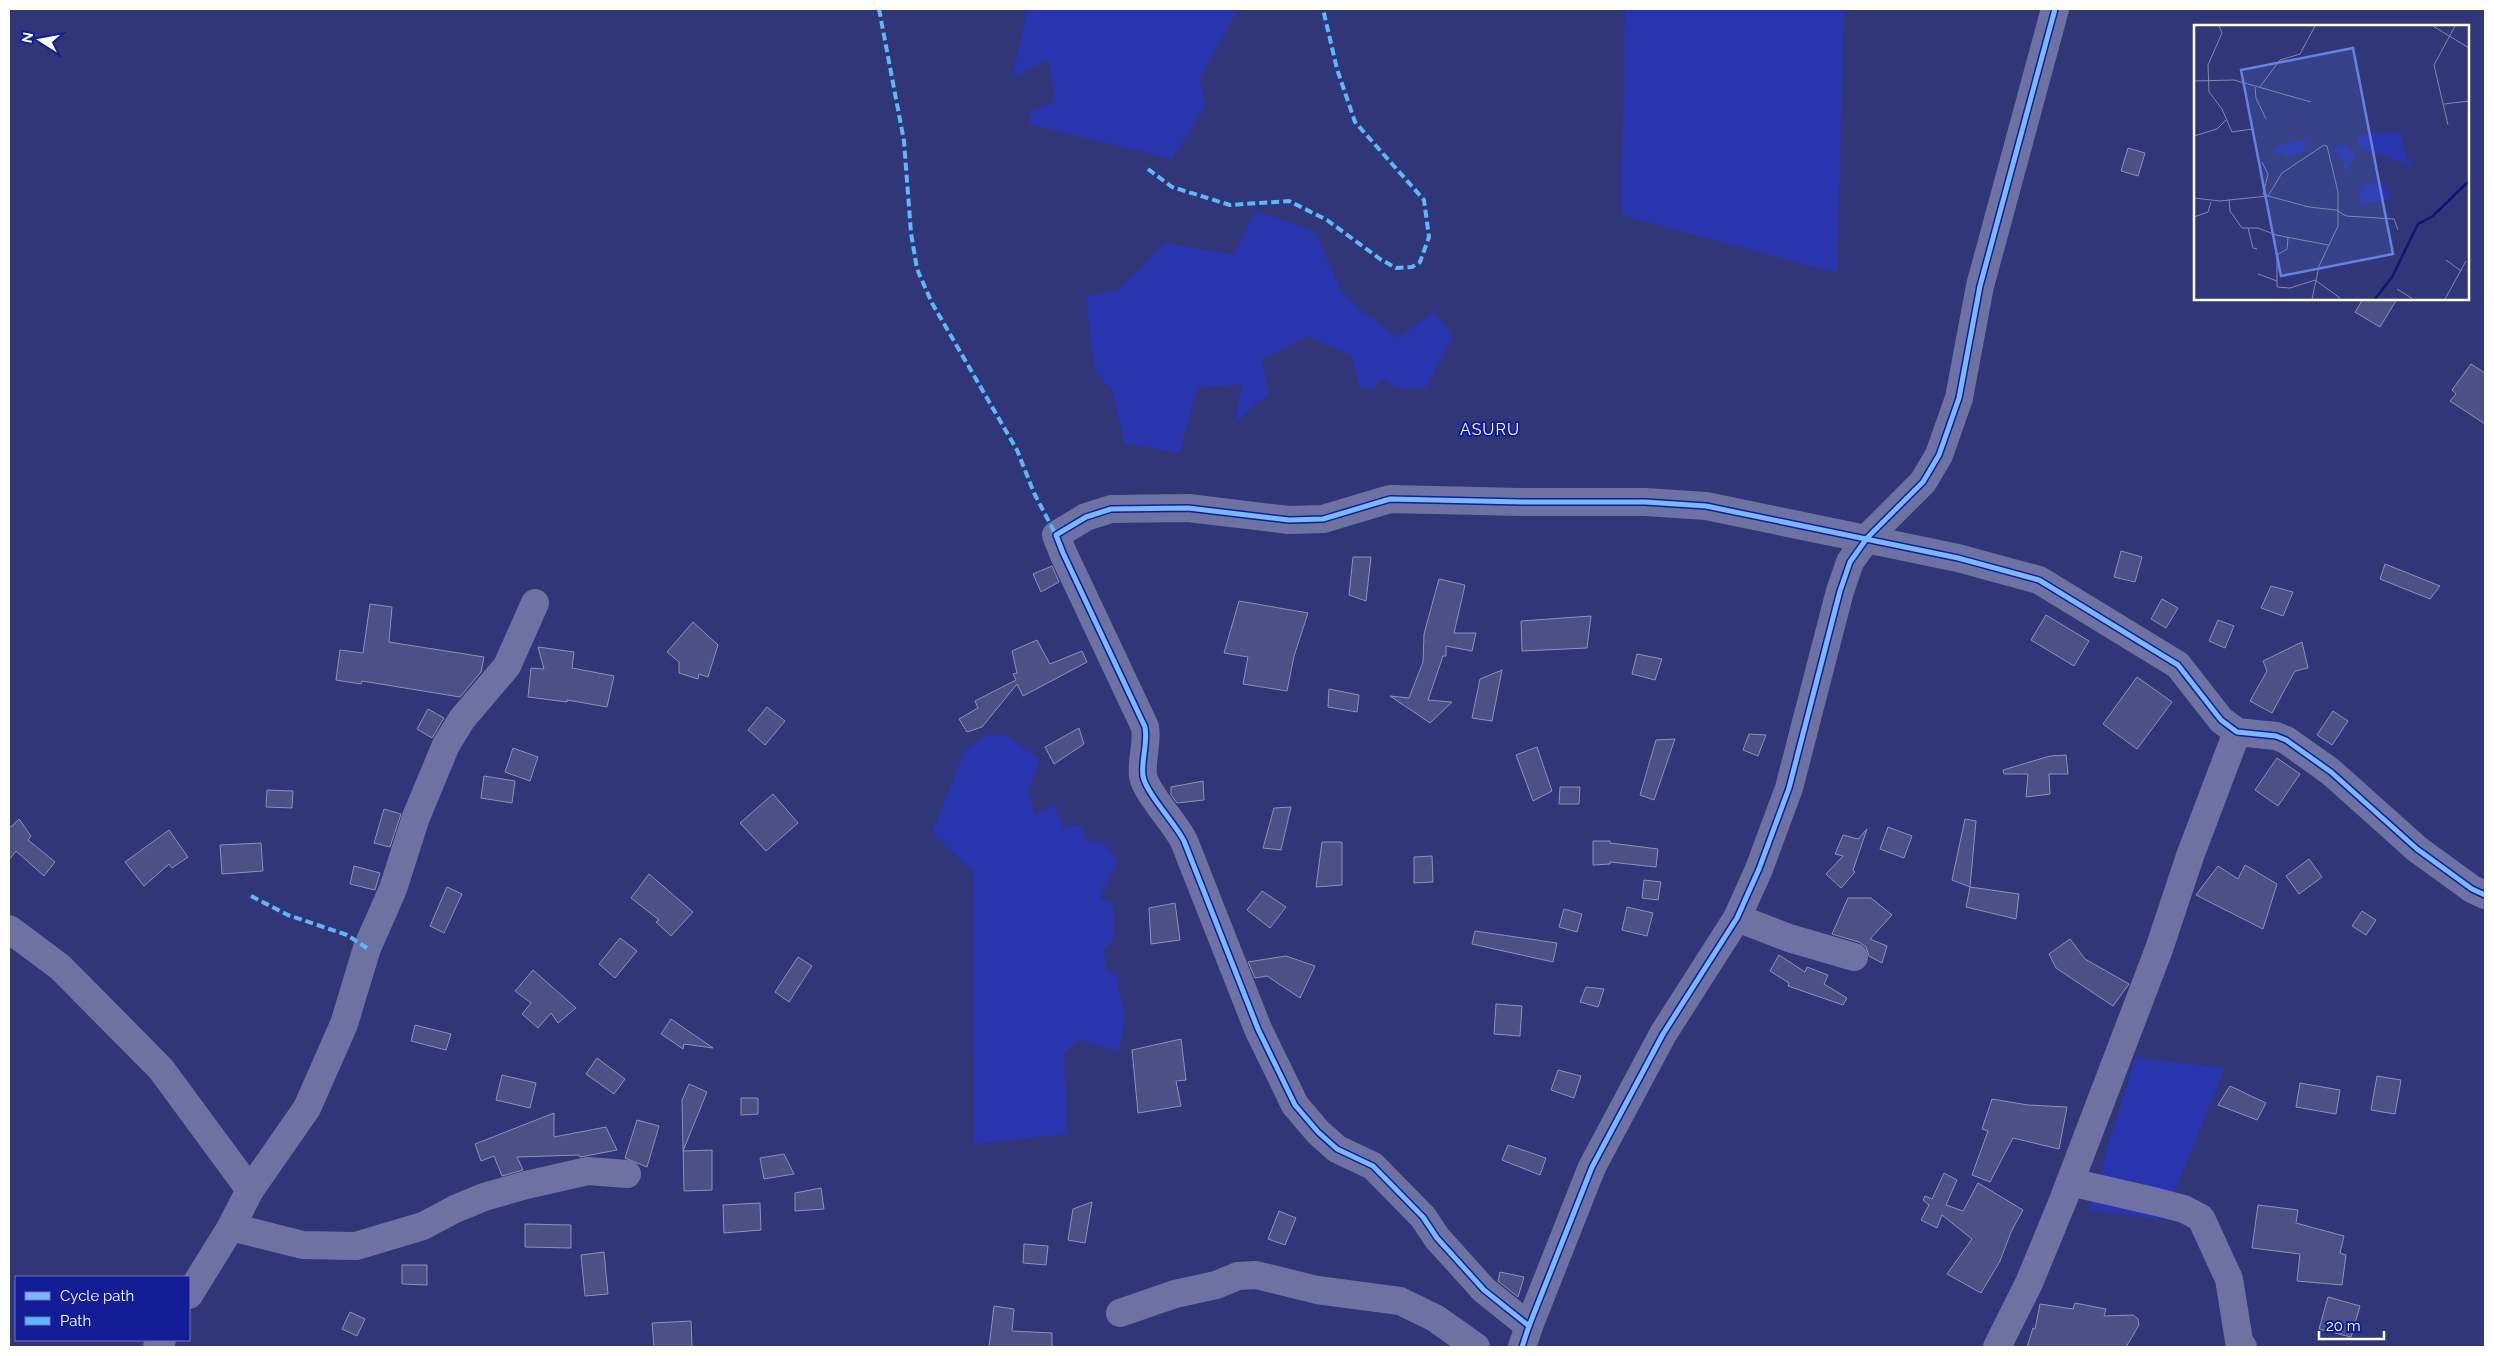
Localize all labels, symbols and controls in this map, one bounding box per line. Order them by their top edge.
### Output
north arrow [15,15,65,65]
inset map [2194,25,2469,300]
text: N [18,31,36,44]
district label: ASURU [1460,420,1520,439]
legend [15,1276,190,1341]
text: Cycle path [60,1287,134,1305]
scale bar [2319,1308,2384,1340]
text: Path [60,1312,91,1330]
text: 20 m [2326,1317,2361,1335]

